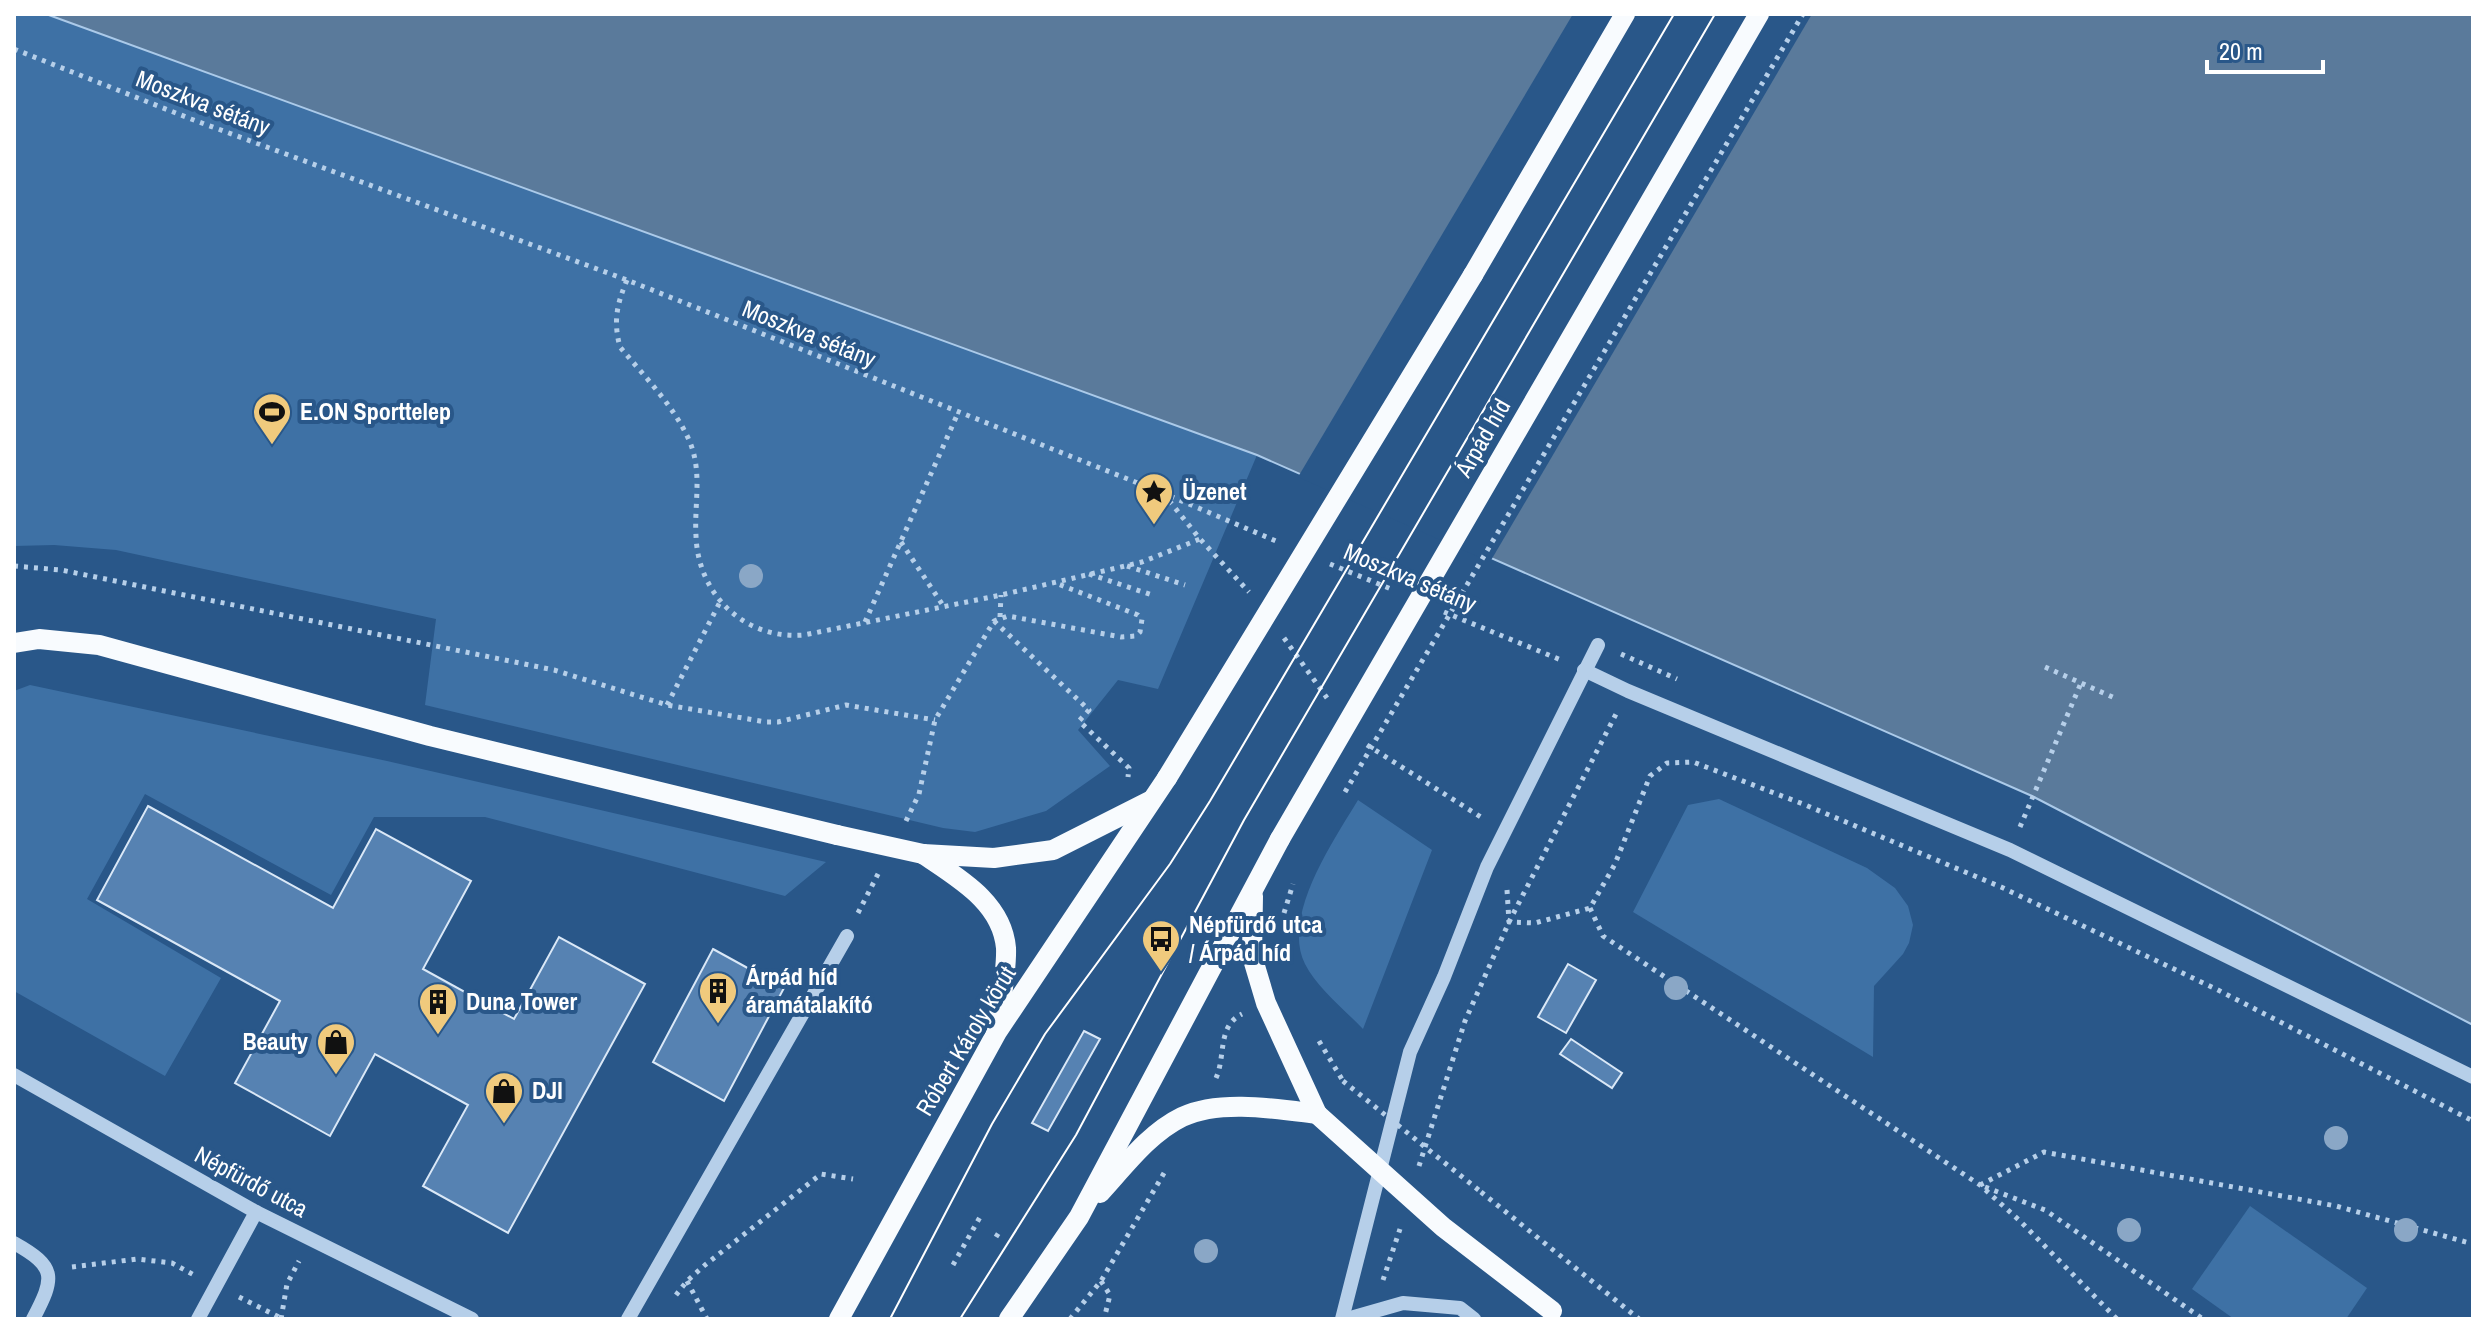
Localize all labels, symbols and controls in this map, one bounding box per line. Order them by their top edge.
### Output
scale bar [2207,24,2323,74]
text: 20 m [2219,35,2263,67]
street label: Moszkva sétány [132,62,275,142]
street label: Moszkva sétány [738,292,881,374]
sports icon: E.ON Sporttelep [251,391,293,446]
street label: Árpád híd [1446,393,1517,483]
place label: E.ON Sporttelep [300,395,451,427]
place icon: Üzenet [1133,471,1175,526]
place label: Üzenet [1182,475,1247,507]
street label: Moszkva sétány [1339,535,1482,619]
place label: Népfürdő utca / Árpád híd [1189,908,1322,968]
bus stop icon: Népfürdő utca / Árpád híd [1140,918,1182,973]
street label: Róbert Károly körút [908,959,1023,1121]
place label: Árpád híd áramátalakító [746,960,873,1020]
building icon: Árpád híd áramátalakító [697,970,739,1025]
building icon: Duna Tower [417,981,459,1036]
place label: Duna Tower [466,985,578,1017]
shop icon: Beauty [315,1021,357,1076]
place label: Beauty [242,1025,308,1057]
shop icon: DJI [483,1070,525,1125]
place label: DJI [532,1074,563,1106]
street label: Népfürdő utca [189,1138,314,1224]

